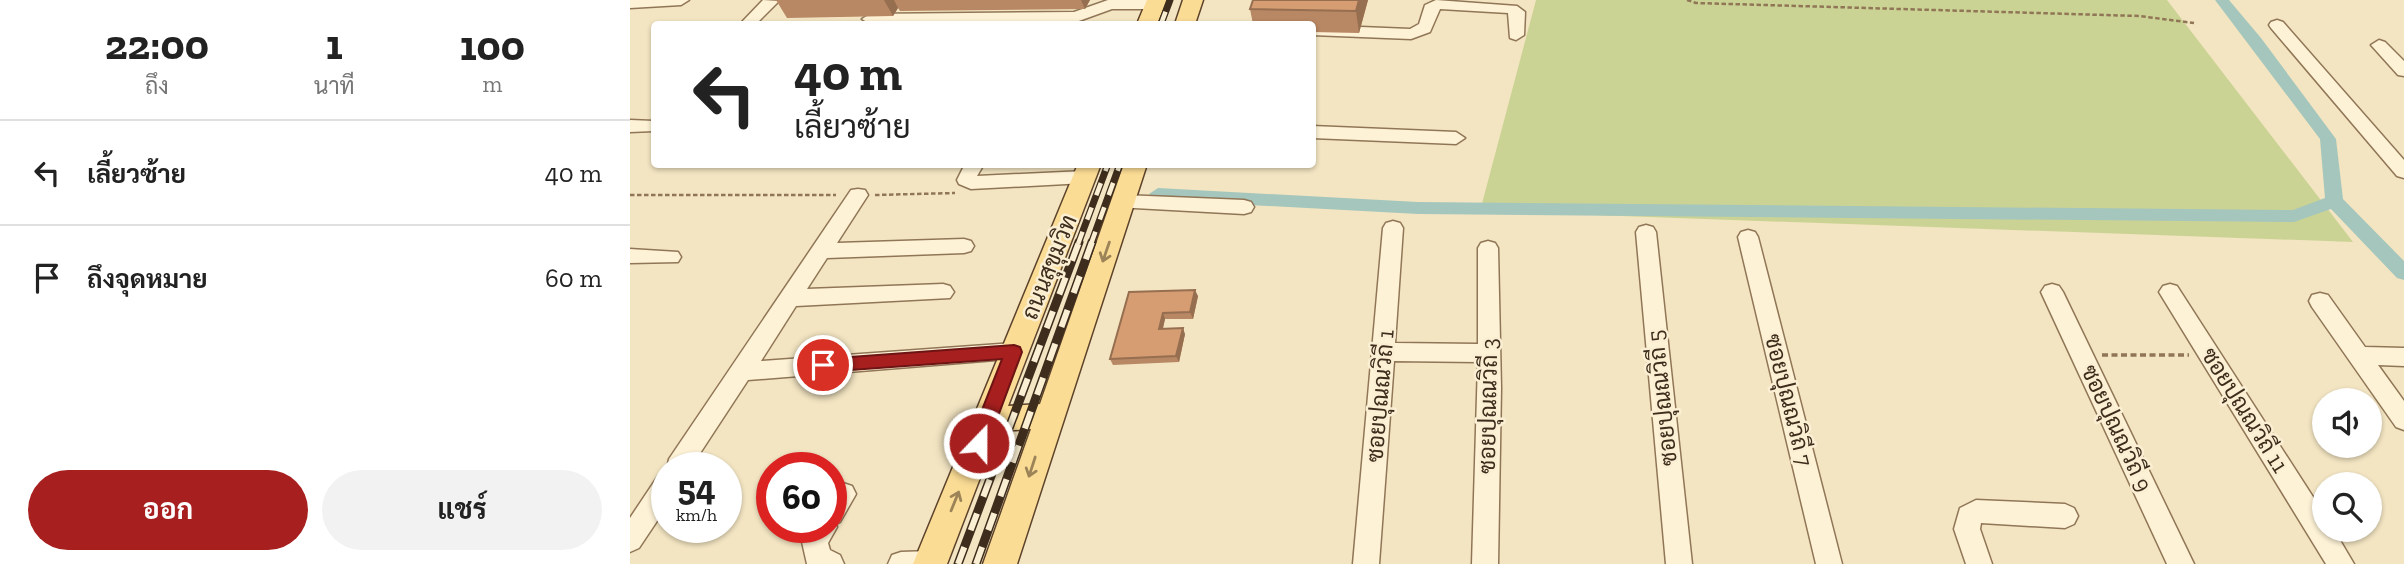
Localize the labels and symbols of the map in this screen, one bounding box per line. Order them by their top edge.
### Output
street label: ถนนสุขุมวิท [1015,210,1085,324]
one-way arrow [1098,241,1111,263]
street label: ซอยปุณณวิถี 1 [1359,328,1402,464]
street label: ซอยปุณณวิถี 5 [1640,329,1685,467]
street label: ซอยปุณณวิถี 7 [1757,331,1820,470]
pin [793,335,853,395]
street label: ซอยปุณณวิถี 3 [1472,338,1505,474]
street label: ซอยปุณณวิถี 11 [2194,342,2295,479]
street label: ซอยปุณณวิถี 9 [2074,360,2159,497]
position arrow [942,406,1016,480]
speed limit sign: 60 [756,452,847,543]
one-way arrow [1025,456,1037,478]
one-way arrow [950,490,963,512]

